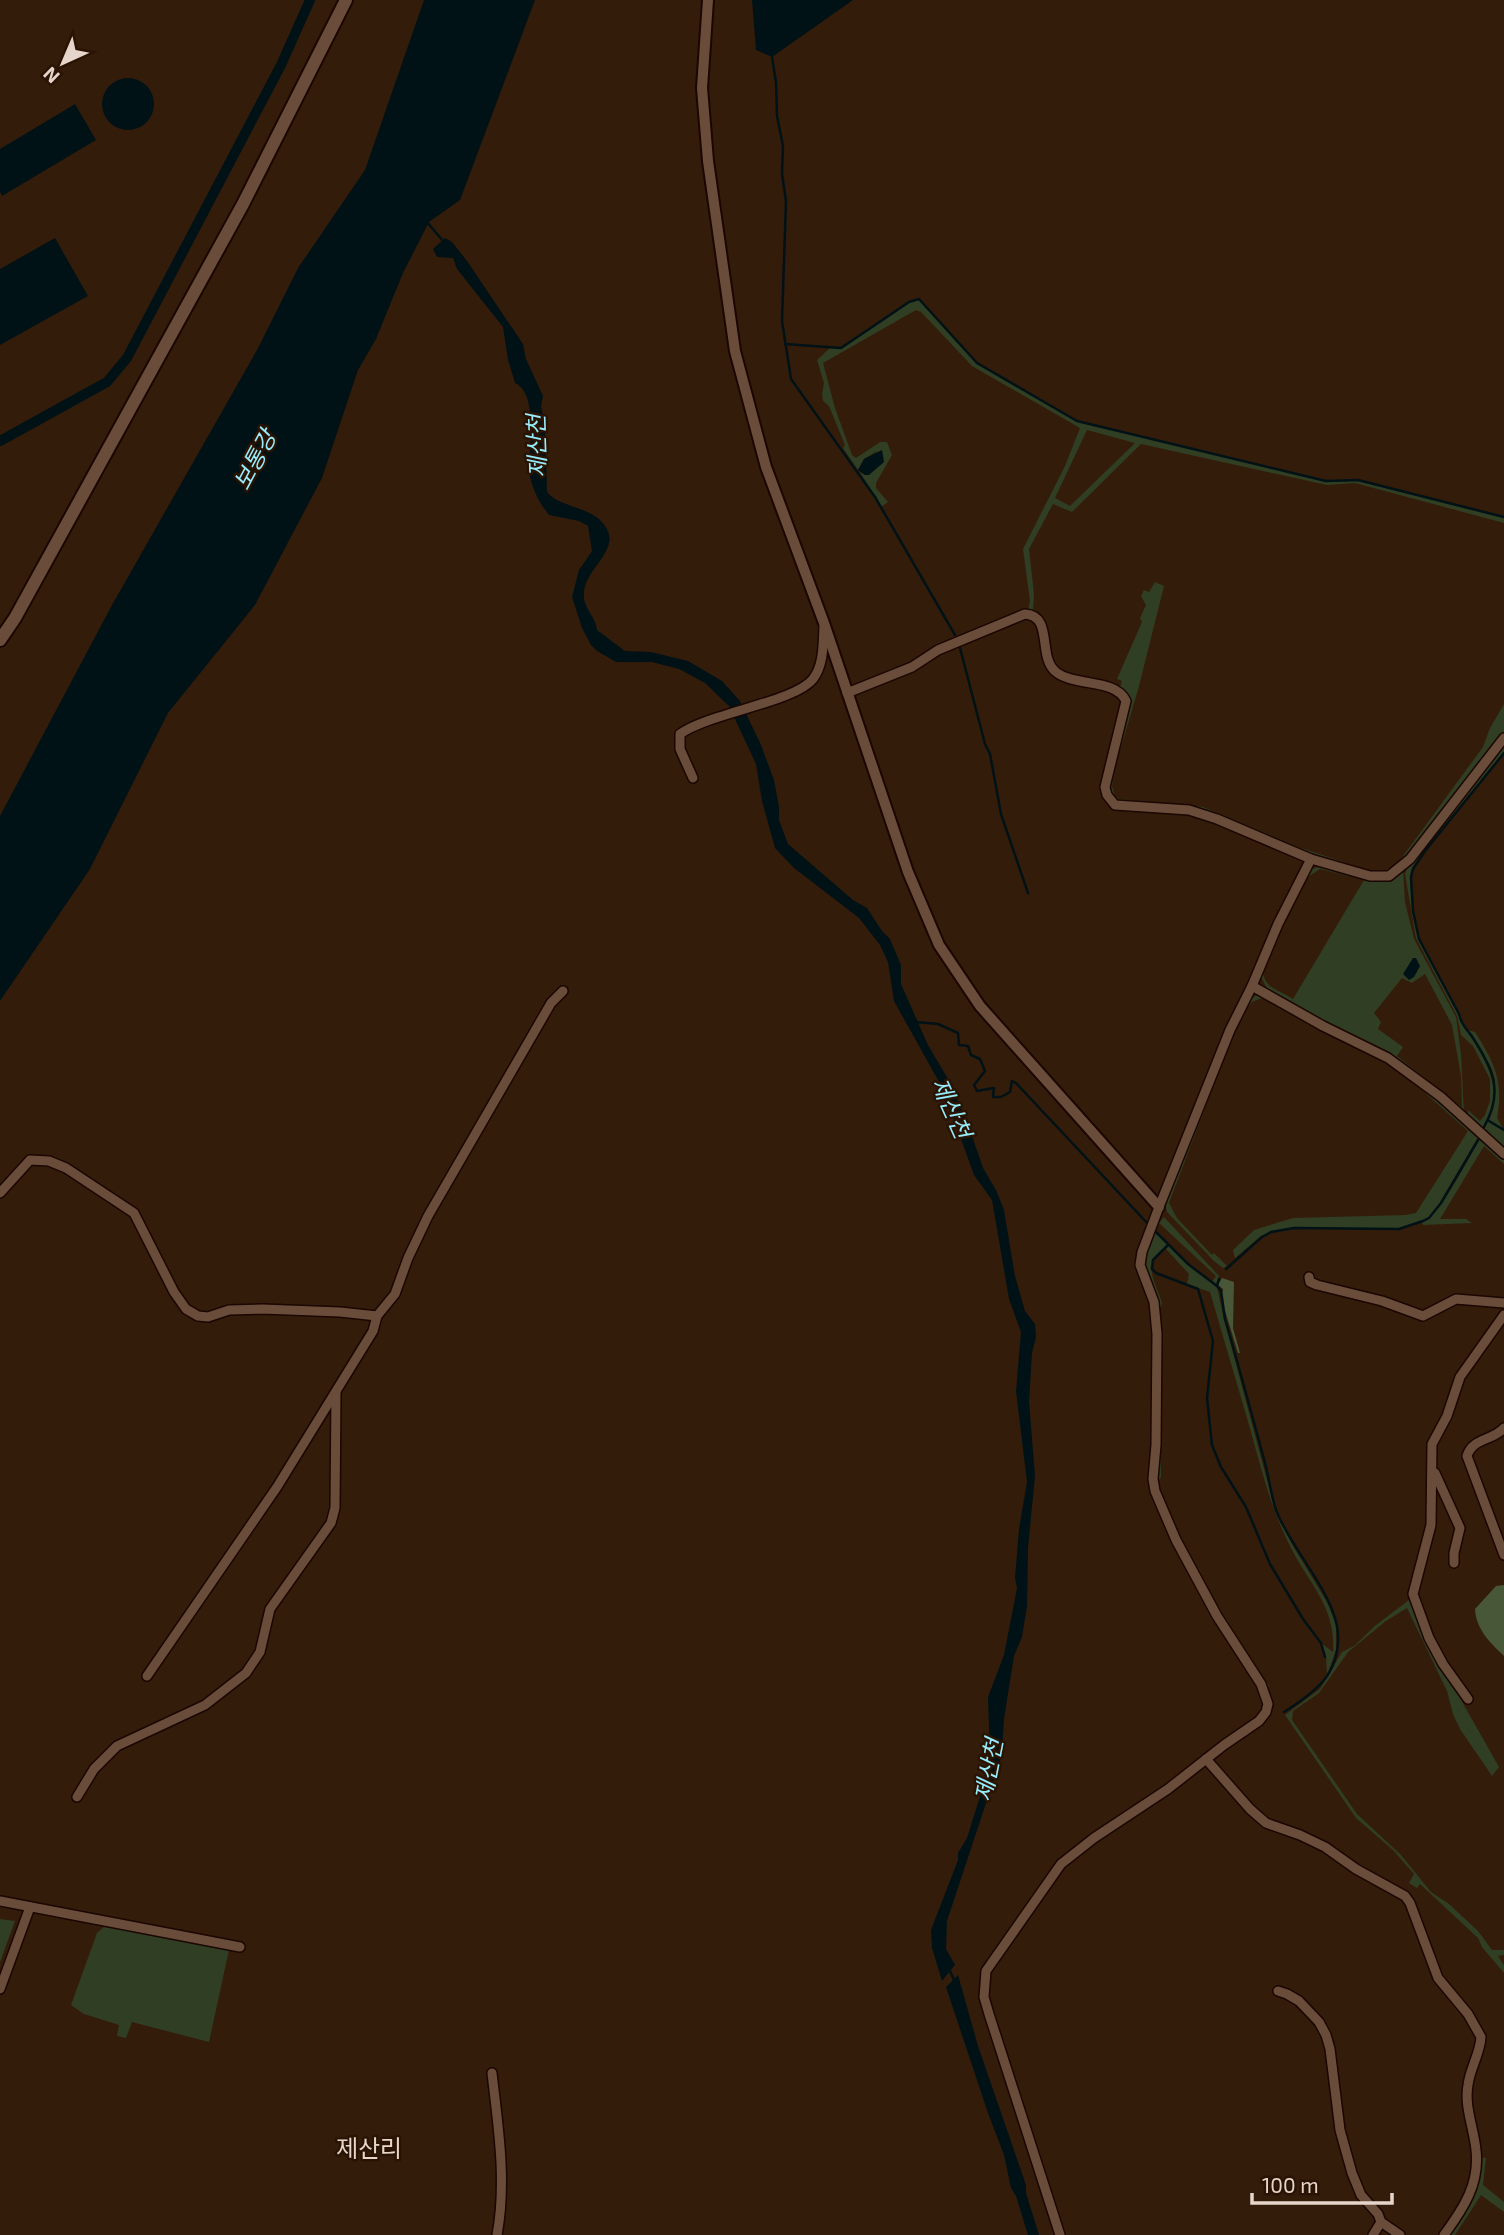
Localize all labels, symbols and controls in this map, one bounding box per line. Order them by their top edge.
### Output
north arrow [28,28,98,98]
text: N [38,63,64,89]
water label: 제산천 [521,411,551,478]
water label: 보통강 [227,422,283,494]
water label: 제산천 [926,1073,979,1145]
water label: 제산천 [968,1733,1008,1804]
district label: 제산리 [336,2133,402,2162]
scale bar [1252,2162,1392,2206]
text: 100 m [1262,2172,1319,2197]

